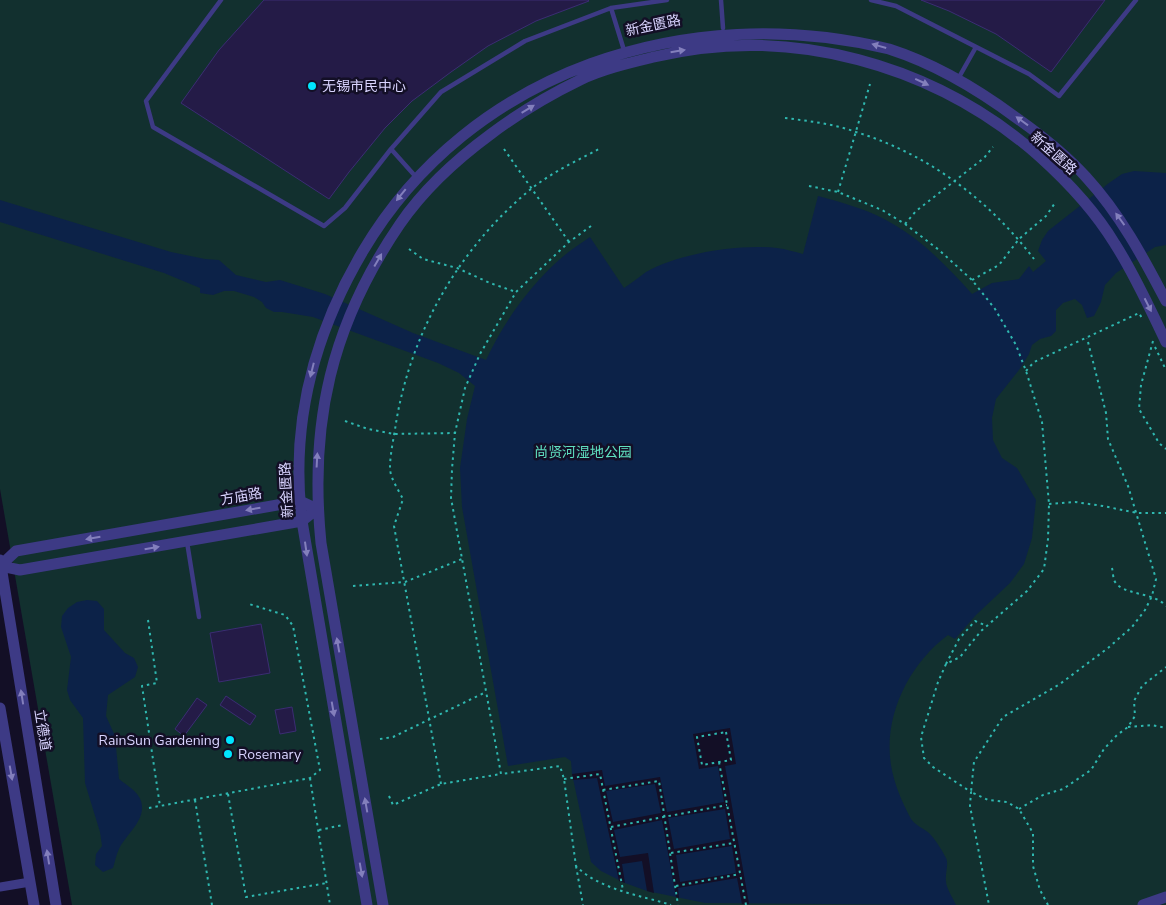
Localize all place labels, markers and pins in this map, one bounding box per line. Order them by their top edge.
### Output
place label: 无锡市民中心 [322,77,406,96]
marker: 无锡市民中心 [306,80,318,92]
place label: RainSun Gardening [99,731,220,750]
marker: RainSun Gardening [224,734,236,746]
place label: Rosemary [238,745,302,764]
marker: Rosemary [222,748,234,760]

